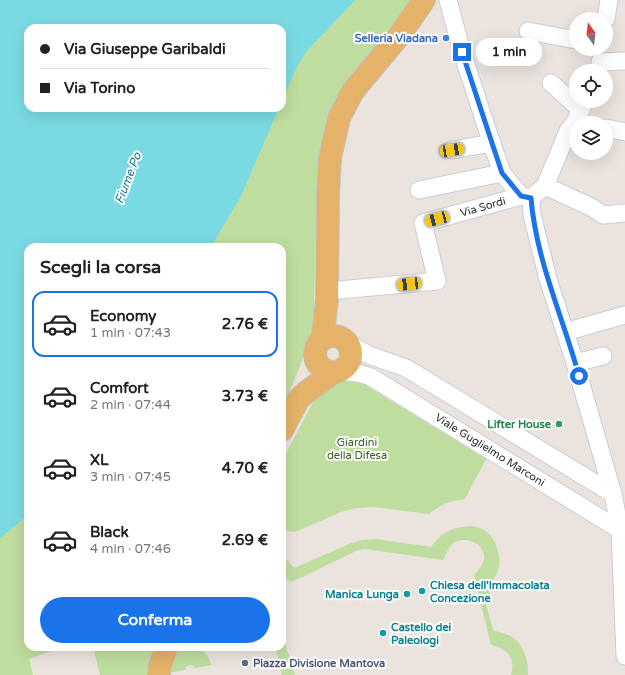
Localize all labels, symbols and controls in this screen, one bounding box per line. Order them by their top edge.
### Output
north arrow [569,12,613,56]
map controls [569,12,613,160]
place label: Selleria Viadana [355,32,438,45]
marker: Selleria Viadana [441,33,451,43]
callout: 1 min [476,38,542,66]
text: Via Giuseppe Garibaldi [64,40,226,58]
route end [453,43,471,61]
text: 1 min [492,44,526,60]
button: locate [569,64,613,108]
text: Via Torino [64,79,135,97]
button: layers [569,116,613,160]
car [439,142,465,158]
water label: Fiume Po [112,150,144,206]
street label: Via Sordi [459,194,507,220]
car [424,210,450,228]
text: Scegli la corsa [40,256,161,278]
car [396,277,422,291]
icon: car [42,306,78,342]
text: Economy [90,307,156,325]
text: 2.76 € [222,315,268,333]
text: 1 min · 07:43 [90,325,171,341]
route start [570,367,588,385]
icon: car [42,378,78,414]
text: Comfort [90,379,149,397]
text: 3.73 € [222,387,268,405]
text: 2 min · 07:44 [90,397,171,413]
street label: Viale Guglielmo Marconi [433,411,547,489]
place label: Lifter House [487,418,552,431]
marker: Lifter House [554,419,564,429]
park label: Giardini della Difesa [327,436,387,462]
icon: car [42,450,78,486]
text: XL [90,451,109,469]
text: 4.70 € [222,459,268,477]
text: 3 min · 07:45 [90,469,171,485]
icon: car [42,522,78,558]
text: Black [90,523,129,541]
text: 2.69 € [222,531,268,549]
text: 4 min · 07:46 [90,541,171,557]
place label: Chiesa dell'Immacolata Concezione [430,579,550,605]
marker: Chiesa dell'Immacolata Concezione [417,586,427,596]
place label: Manica Lunga [325,588,399,602]
marker: Manica Lunga [402,589,412,599]
button: Conferma [40,597,270,643]
place label: Castello dei Paleologi [391,621,452,648]
marker: Castello dei Paleologi [378,628,388,638]
place label: Piazza Divisione Mantova [253,657,385,670]
marker: Piazza Divisione Mantova [240,658,250,668]

